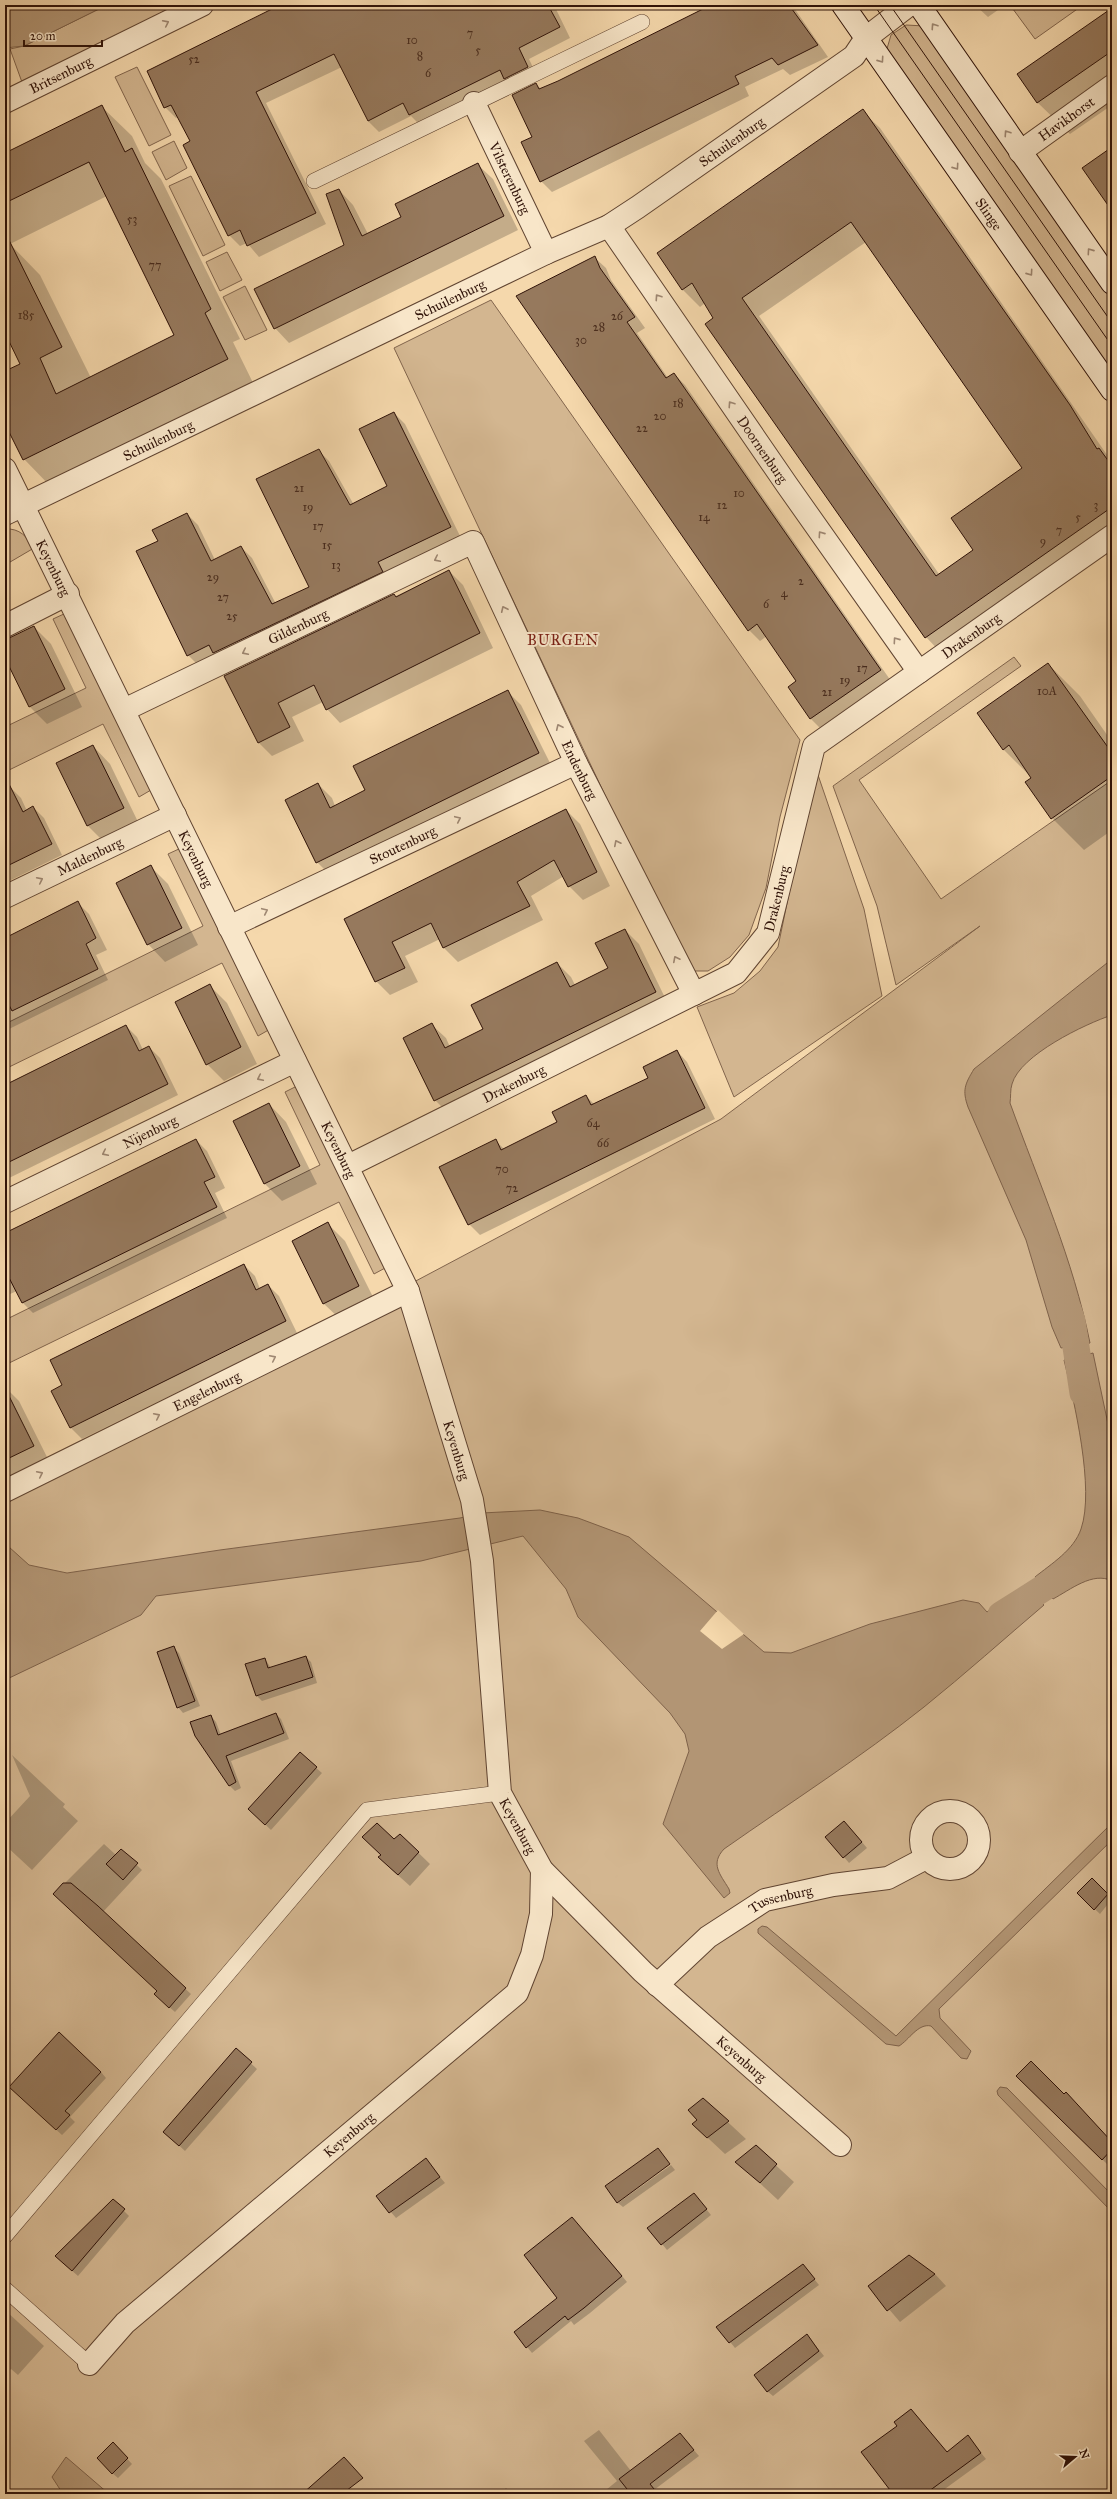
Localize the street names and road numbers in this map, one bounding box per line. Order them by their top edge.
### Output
street label: Britsenburg [27,52,95,98]
street label: Havikhorst [1035,93,1098,145]
street label: Schuilenburg [696,113,768,171]
street label: Vilsterenburg [485,138,534,217]
street label: Slinge [971,195,1006,234]
street label: Schuilenburg [412,275,489,324]
street label: Doornenburg [733,413,791,487]
street label: Schuilenburg [120,416,197,465]
street label: Keyenburg [32,537,74,600]
street label: Gildenburg [265,605,331,648]
street label: Drakenburg [938,609,1004,662]
street label: Endenburg [558,738,601,803]
street label: Stoutenburg [367,822,439,868]
street label: Keyenburg [174,828,217,891]
street label: Maldenburg [54,833,126,880]
street label: Drakenburg [761,863,793,934]
street label: Drakenburg [480,1061,549,1107]
street label: Nijenburg [120,1111,180,1152]
street label: Keyenburg [317,1119,360,1182]
street label: Engelenburg [170,1367,244,1415]
street label: Keyenburg [439,1419,474,1483]
street label: Keyenburg [495,1795,540,1858]
street label: Tussenburg [745,1882,814,1917]
street label: Keyenburg [713,2032,770,2086]
street label: Keyenburg [320,2108,378,2161]

